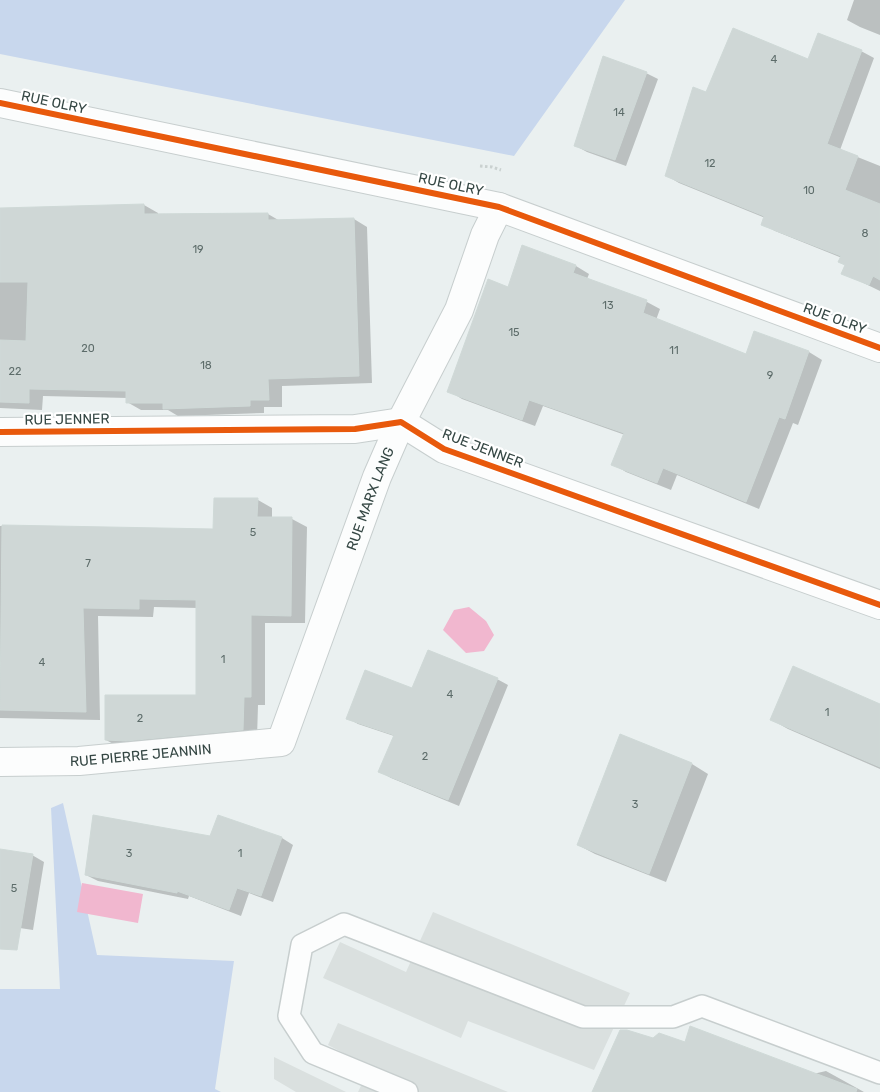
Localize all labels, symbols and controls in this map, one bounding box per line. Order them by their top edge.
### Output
house number: 4 [771,53,778,66]
street label: RUE OLRY [20,87,88,118]
house number: 14 [613,106,625,119]
house number: 12 [704,157,716,170]
street label: RUE OLRY [417,169,485,200]
house number: 10 [803,184,815,197]
house number: 8 [862,227,869,240]
house number: 19 [192,243,204,256]
house number: 13 [602,299,614,312]
street label: RUE OLRY [801,299,869,338]
house number: 15 [508,326,520,339]
house number: 20 [81,342,95,355]
house number: 11 [669,344,679,357]
house number: 18 [200,359,212,372]
house number: 22 [9,365,21,378]
house number: 9 [767,369,773,382]
street label: RUE JENNER [24,410,110,429]
street label: RUE JENNER [440,425,526,472]
street label: RUE MARX LANG [343,444,398,553]
house number: 5 [250,526,257,539]
house number: 7 [85,557,91,570]
house number: 1 [221,653,225,666]
house number: 4 [39,656,46,669]
house number: 4 [447,688,454,701]
house number: 1 [825,706,829,719]
house number: 2 [137,712,143,725]
street label: RUE PIERRE JEANNIN [70,741,212,770]
house number: 2 [422,750,428,763]
house number: 3 [632,798,639,811]
house number: 3 [126,847,133,860]
house number: 1 [238,847,242,860]
house number: 5 [11,882,18,895]

